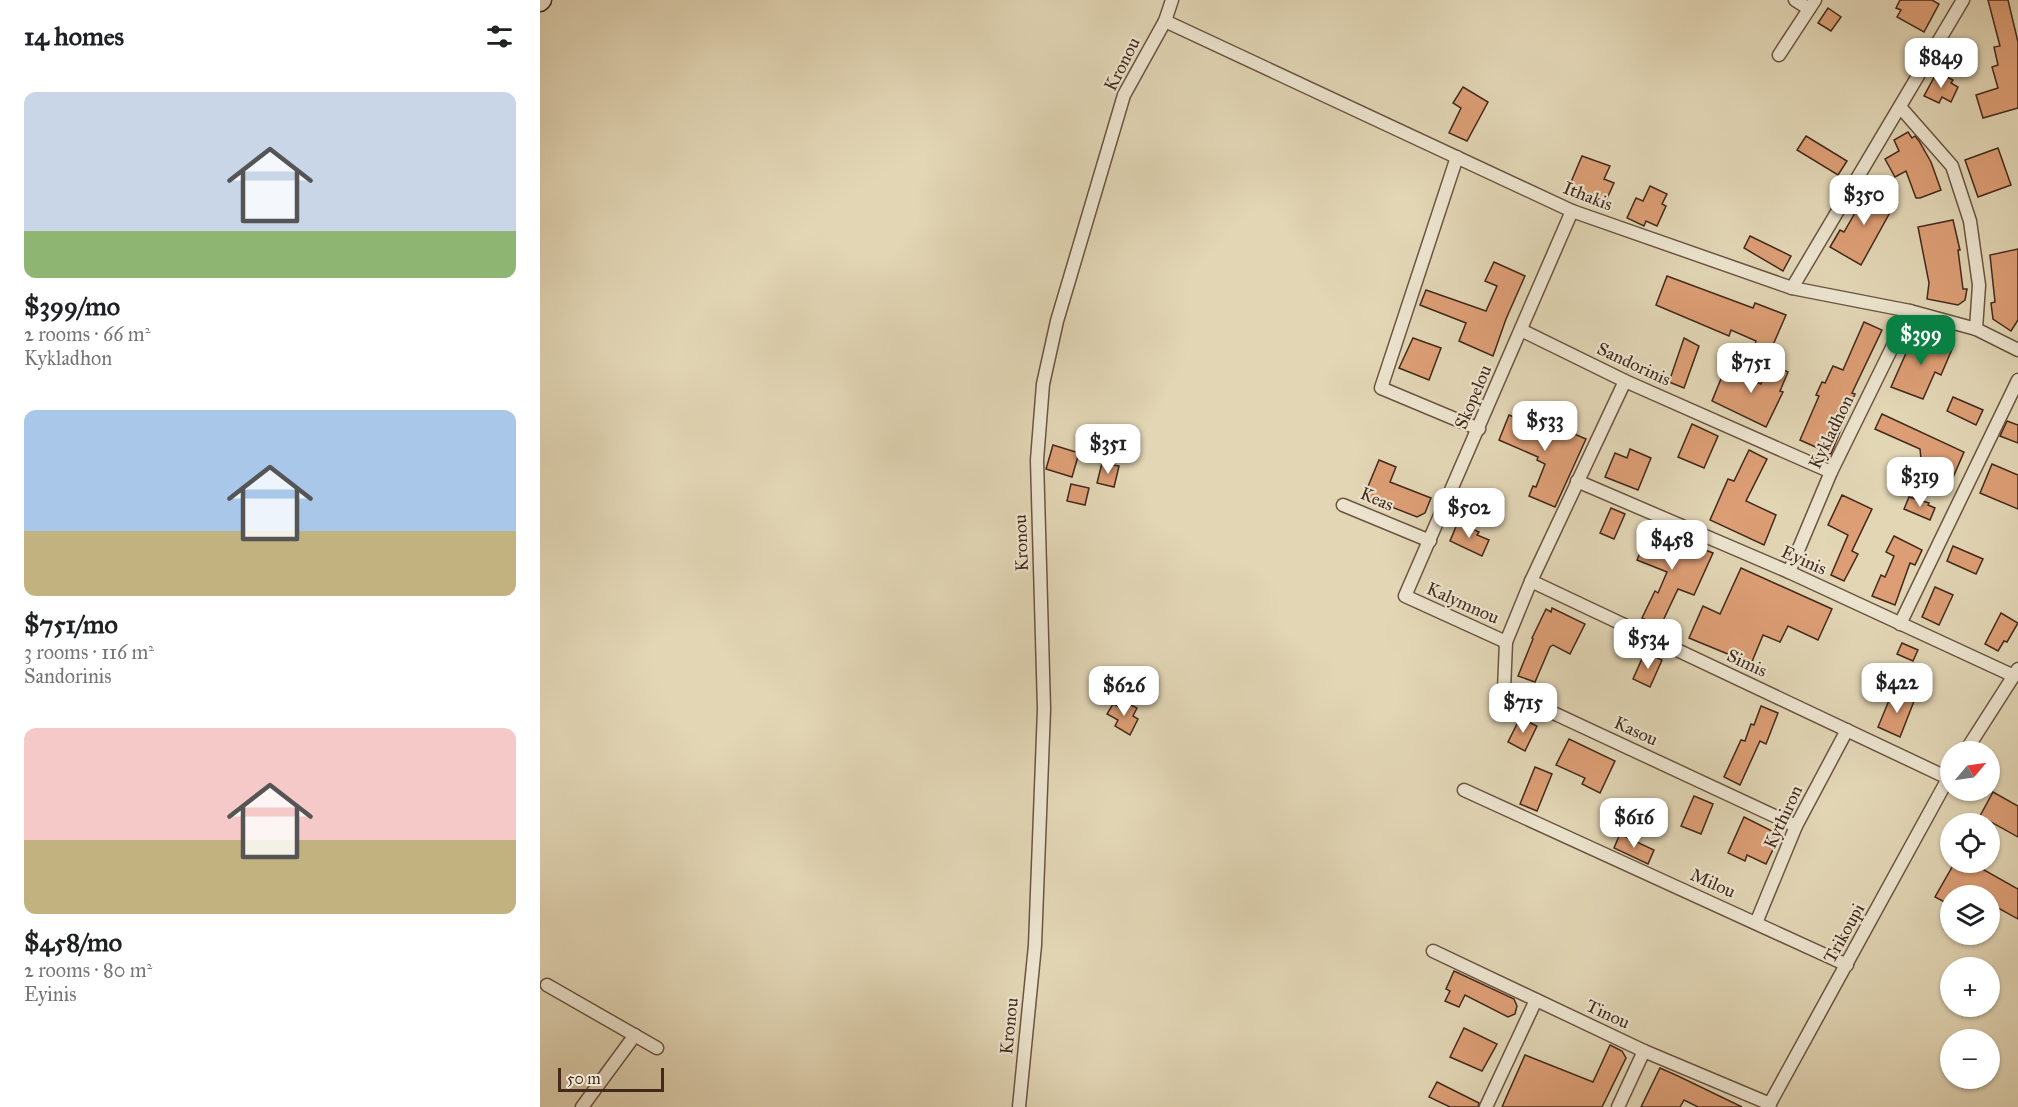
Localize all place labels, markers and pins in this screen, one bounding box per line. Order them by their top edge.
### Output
pin: $849 [1905,38,1977,89]
pin: $350 [1828,175,1900,226]
pin: $399 [1885,315,1957,366]
pin: $751 [1715,343,1787,394]
pin: $533 [1509,401,1581,452]
pin: $351 [1072,424,1144,475]
pin: $319 [1884,457,1956,508]
pin: $502 [1433,488,1505,539]
pin: $458 [1636,520,1708,571]
pin: $534 [1612,619,1684,670]
pin: $422 [1861,663,1933,714]
pin: $626 [1088,666,1160,717]
pin: $715 [1487,683,1559,734]
pin: $616 [1598,798,1670,849]

